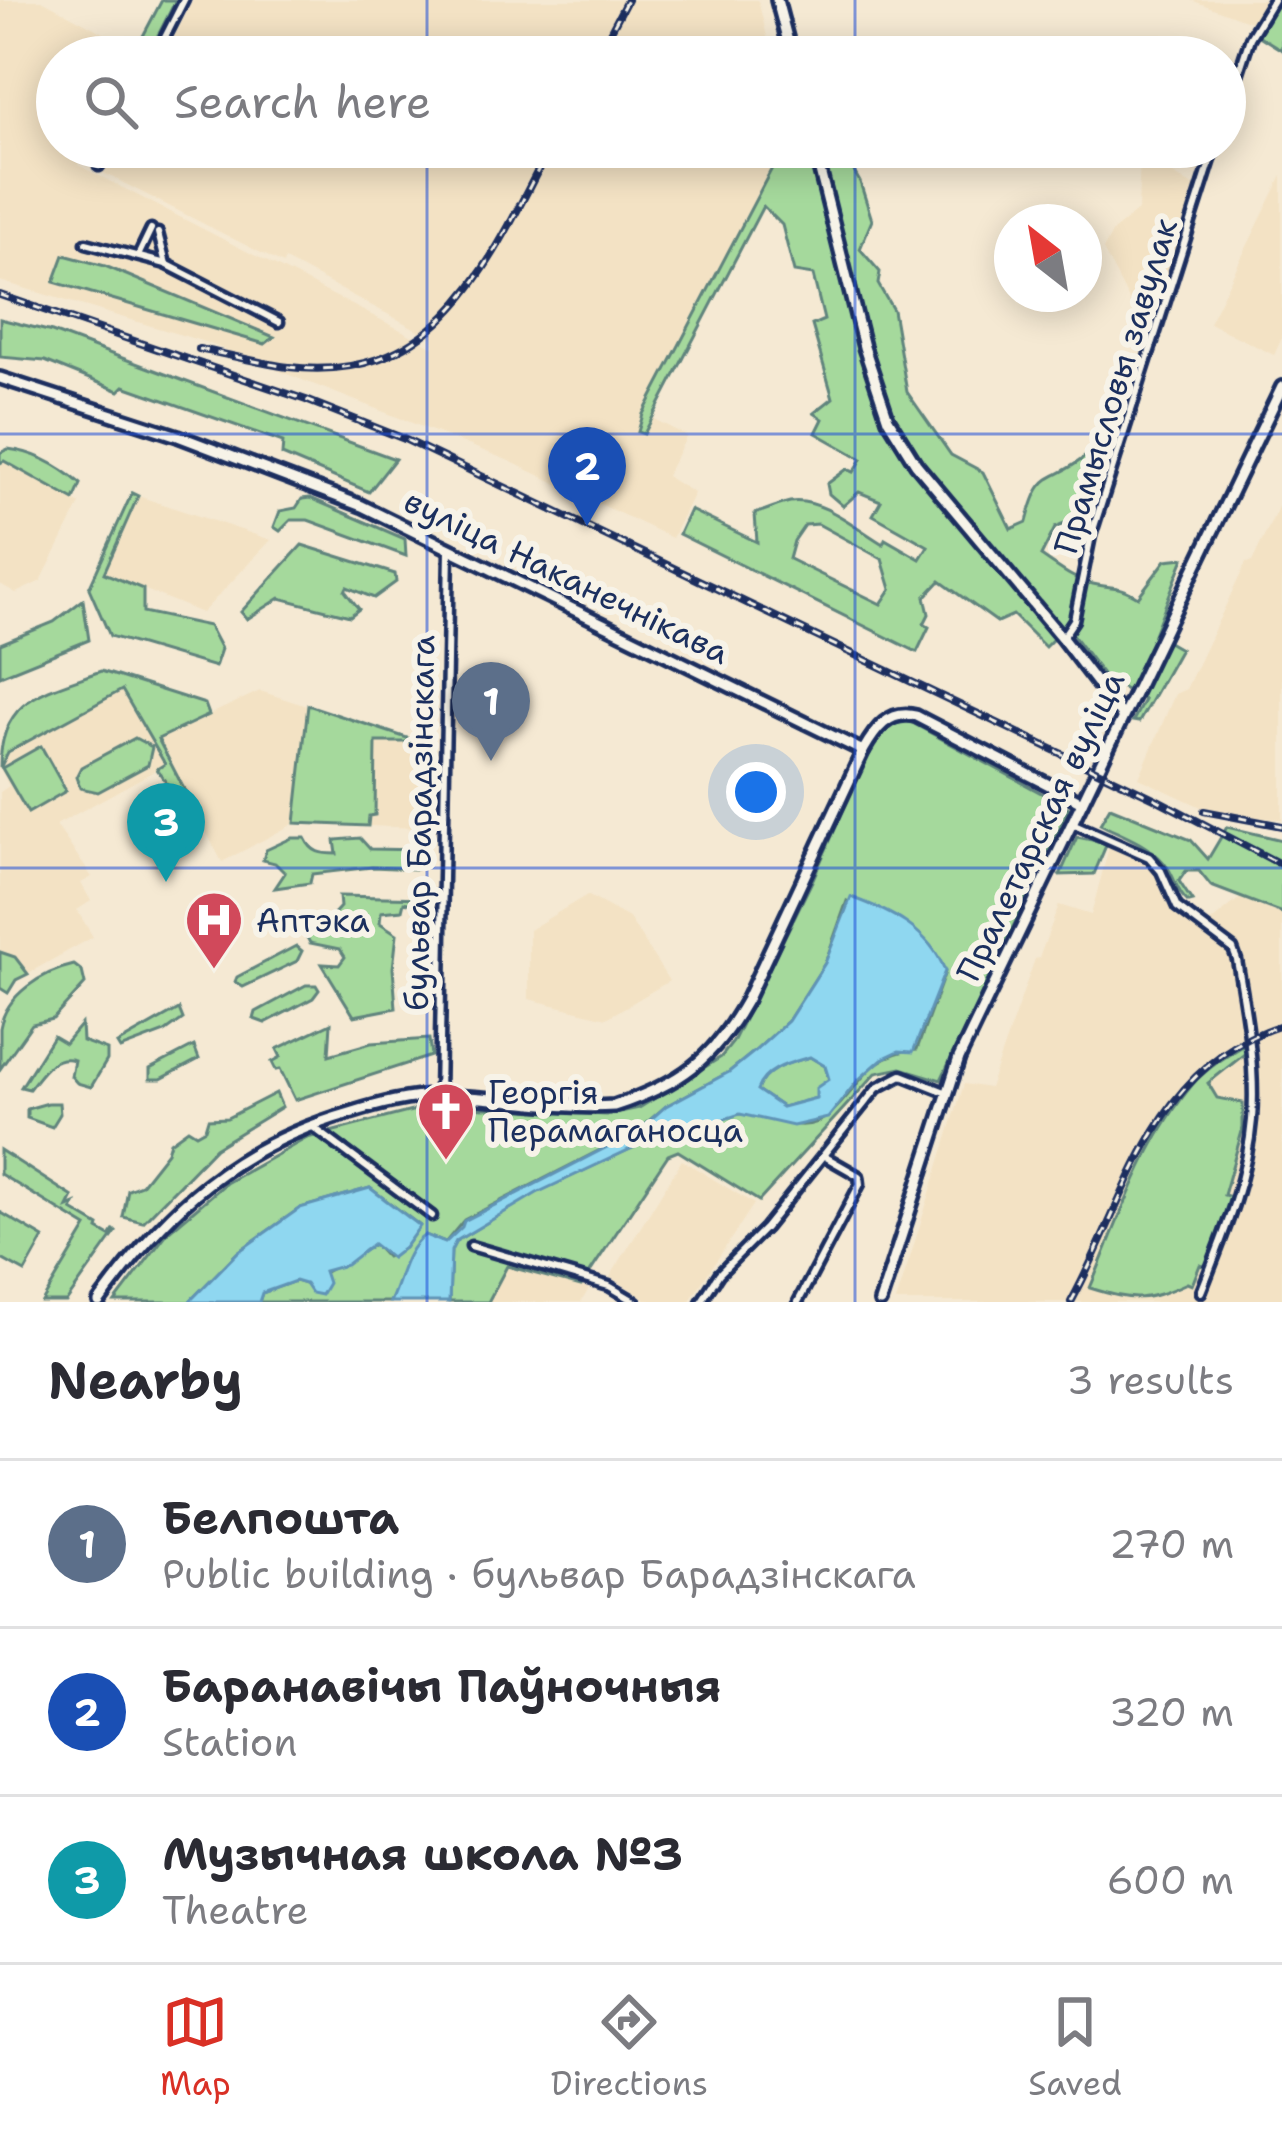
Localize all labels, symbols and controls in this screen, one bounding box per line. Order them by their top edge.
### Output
search box [36,36,1246,168]
icon: search [78,69,144,135]
text: Search here [174,72,431,132]
north arrow [994,204,1102,312]
street label: Прамысловы завулак [1043,213,1188,559]
pin: 2 [548,427,626,526]
street label: вуліца Наканечнікава [397,478,737,675]
street label: бульвар Барадзінскага [394,635,445,1011]
pin: 1 [452,662,530,761]
street label: Пралетарская вуліца [946,664,1135,989]
your location [726,762,786,822]
pin: 3 [127,783,205,882]
hospital icon: Аптэка [183,889,245,971]
place label: Аптэка [256,898,370,943]
place label: Георгія Перамаганосца [488,1070,743,1153]
church icon: Георгія Перамаганосца [415,1080,477,1162]
text: Nearby [48,1346,243,1414]
text: 3 results [1067,1354,1234,1406]
text: Белпошта [162,1488,399,1548]
text: 1 [78,1518,96,1570]
text: 270 m [1109,1518,1234,1570]
text: Public building · бульвар Барадзінскага [162,1548,916,1600]
text: Баранавічы Паўночныя [162,1656,721,1716]
text: 2 [73,1686,101,1738]
text: 320 m [1109,1686,1234,1738]
text: Station [162,1716,297,1768]
text: Музычная школа №3 [162,1824,683,1884]
text: 3 [73,1854,101,1906]
text: 600 m [1106,1854,1234,1906]
text: Theatre [162,1884,309,1936]
tab: Map [160,1989,231,2106]
tab: Directions [551,1989,708,2106]
tab: Saved [1028,1989,1122,2106]

